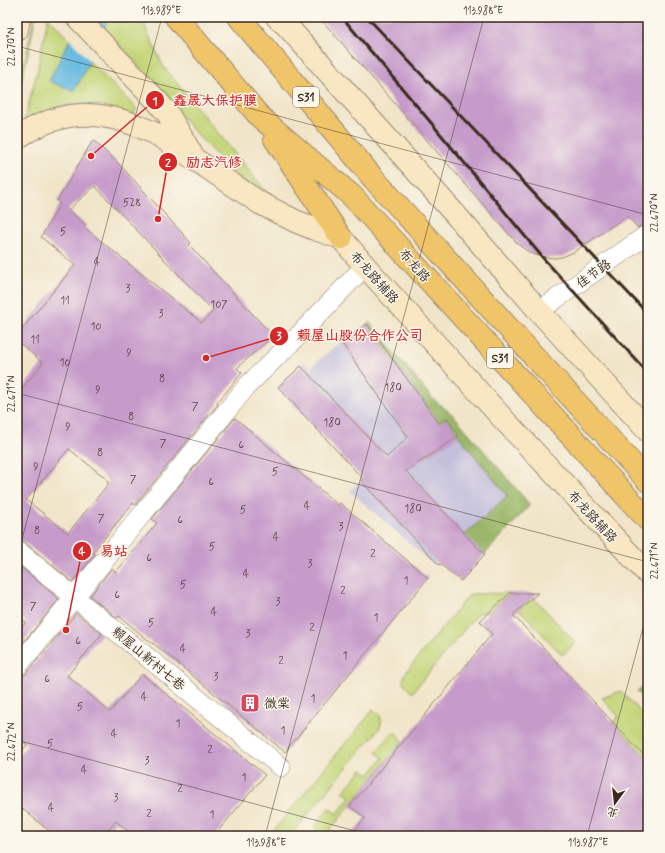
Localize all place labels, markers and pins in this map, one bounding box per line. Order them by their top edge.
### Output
callout: 鑫晟大保护膜 [145,87,265,113]
callout: 励志汽修 [158,149,250,175]
callout: 赖屋山股份合作公司 [269,323,431,349]
callout: 易站 [72,538,136,564]
building icon: 微棠 [239,692,261,714]
place label: 微棠 [264,696,290,713]

